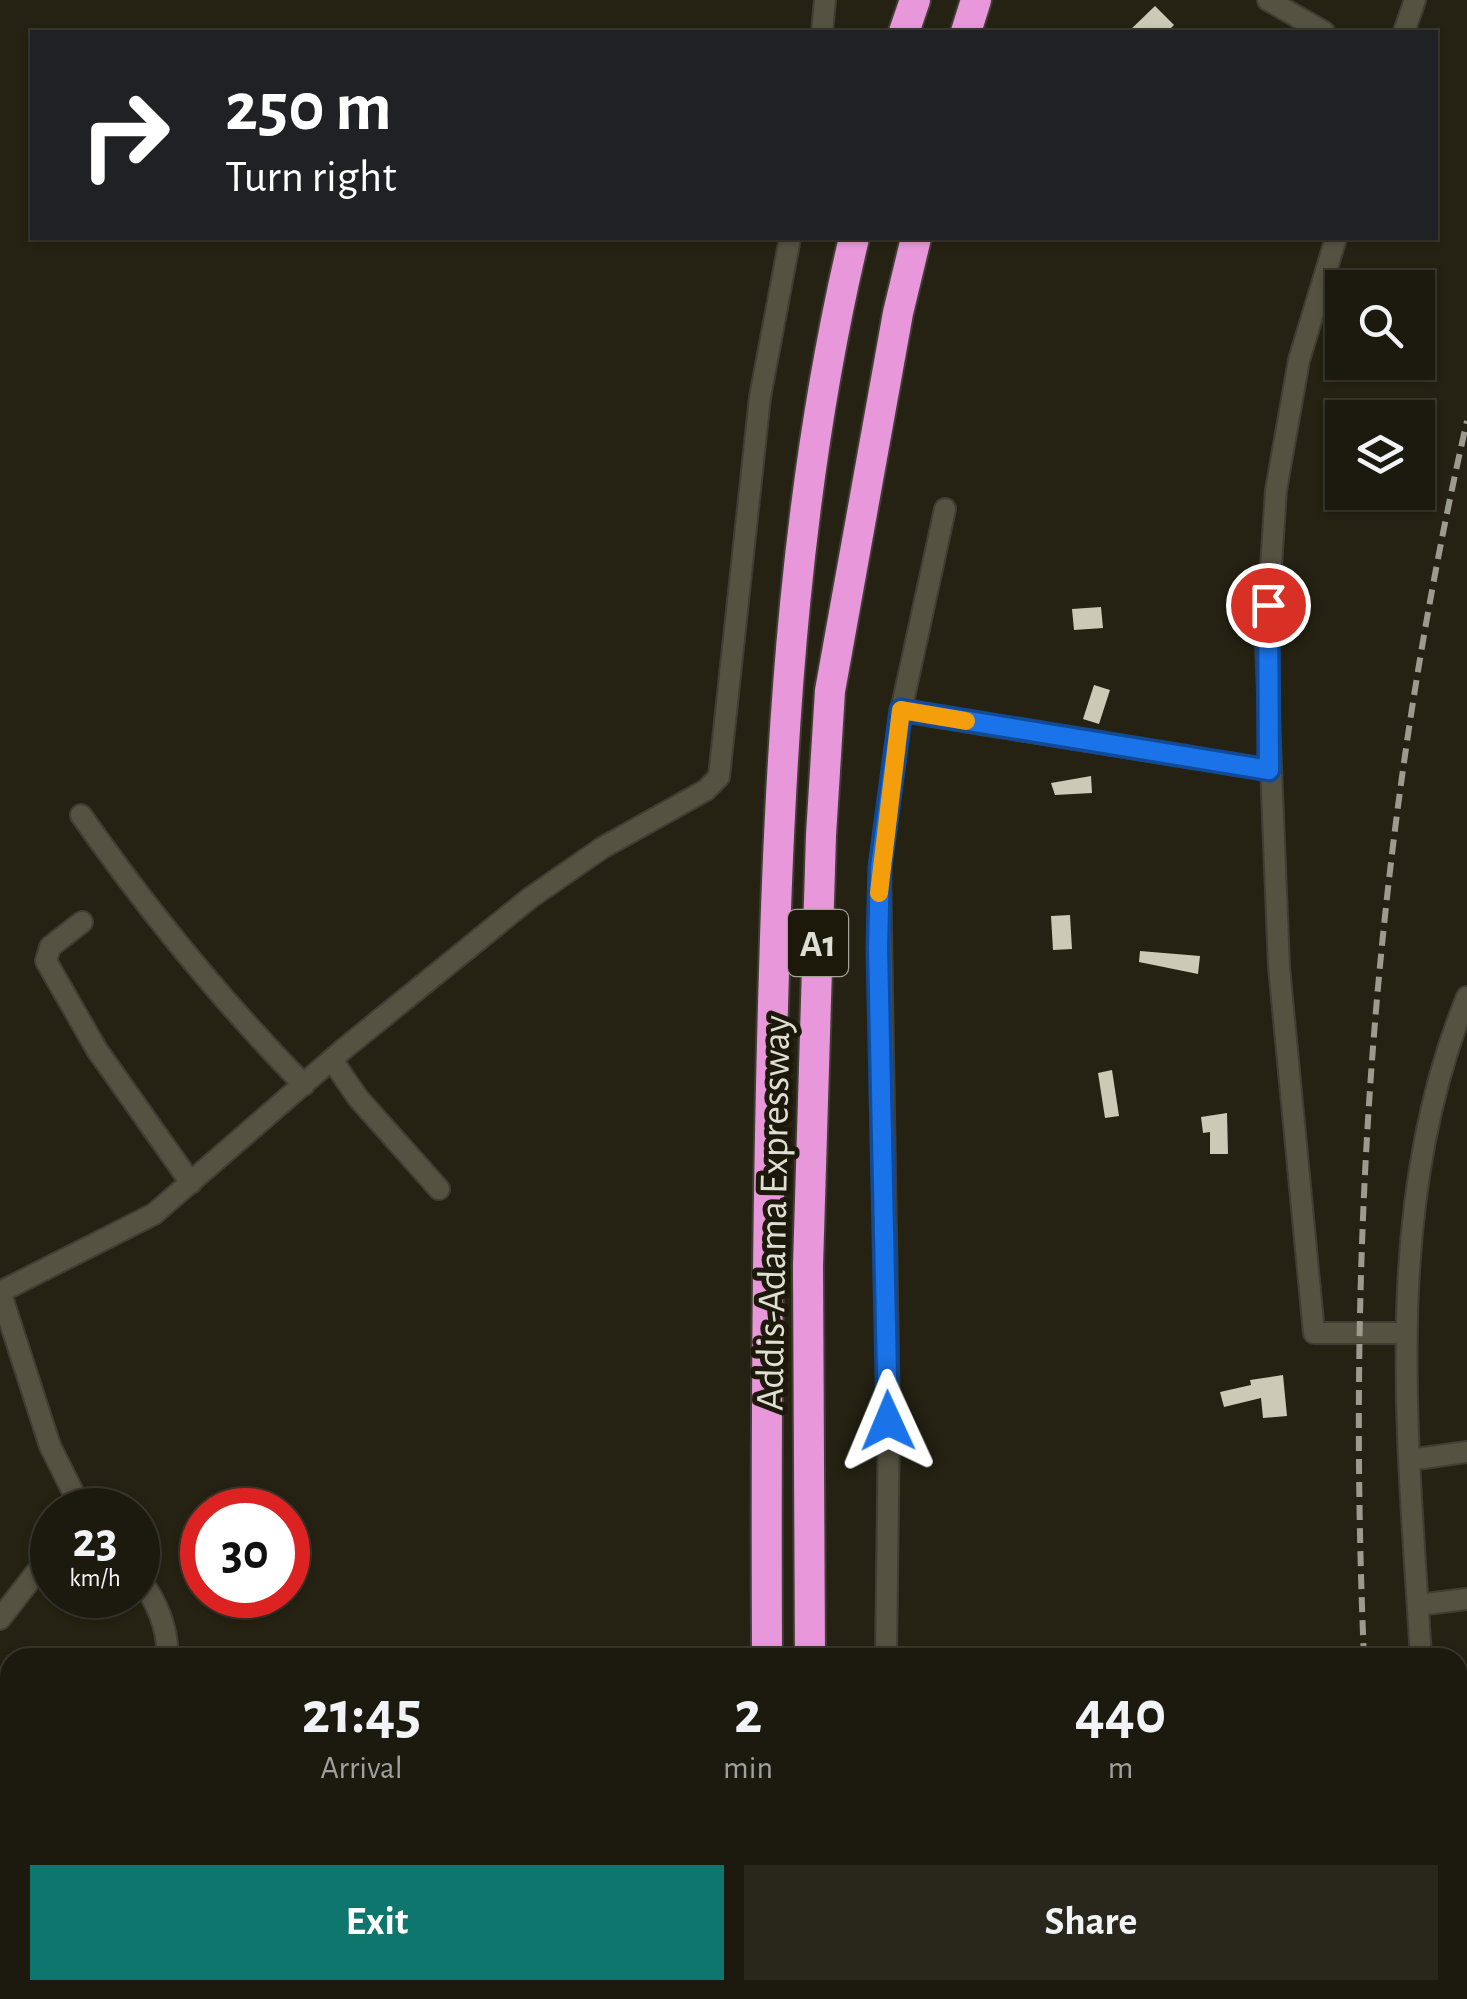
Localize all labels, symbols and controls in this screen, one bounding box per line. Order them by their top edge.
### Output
icon: right [60,70,190,200]
text: 250 m [225,73,392,143]
text: Turn right [225,155,397,200]
map controls [1325,270,1435,510]
button: search [1325,270,1435,380]
button: layers [1325,400,1435,510]
pin [1226,563,1311,648]
icon: arrive [1241,578,1296,633]
road number: A1 [788,910,848,976]
street label: Addis-Adama Expressway [751,1015,797,1411]
position arrow [836,1369,940,1473]
speed limit sign: 30 [180,1488,310,1618]
text: 23 [72,1516,118,1566]
text: km/h [69,1566,121,1591]
text: 21:45 [302,1684,421,1744]
text: 2 [734,1684,762,1744]
text: 440 [1075,1684,1166,1744]
text: Arrival [320,1752,403,1784]
text: min [723,1752,773,1784]
text: m [1108,1752,1133,1784]
button: Exit [30,1865,724,1980]
button: Share [744,1865,1438,1980]

